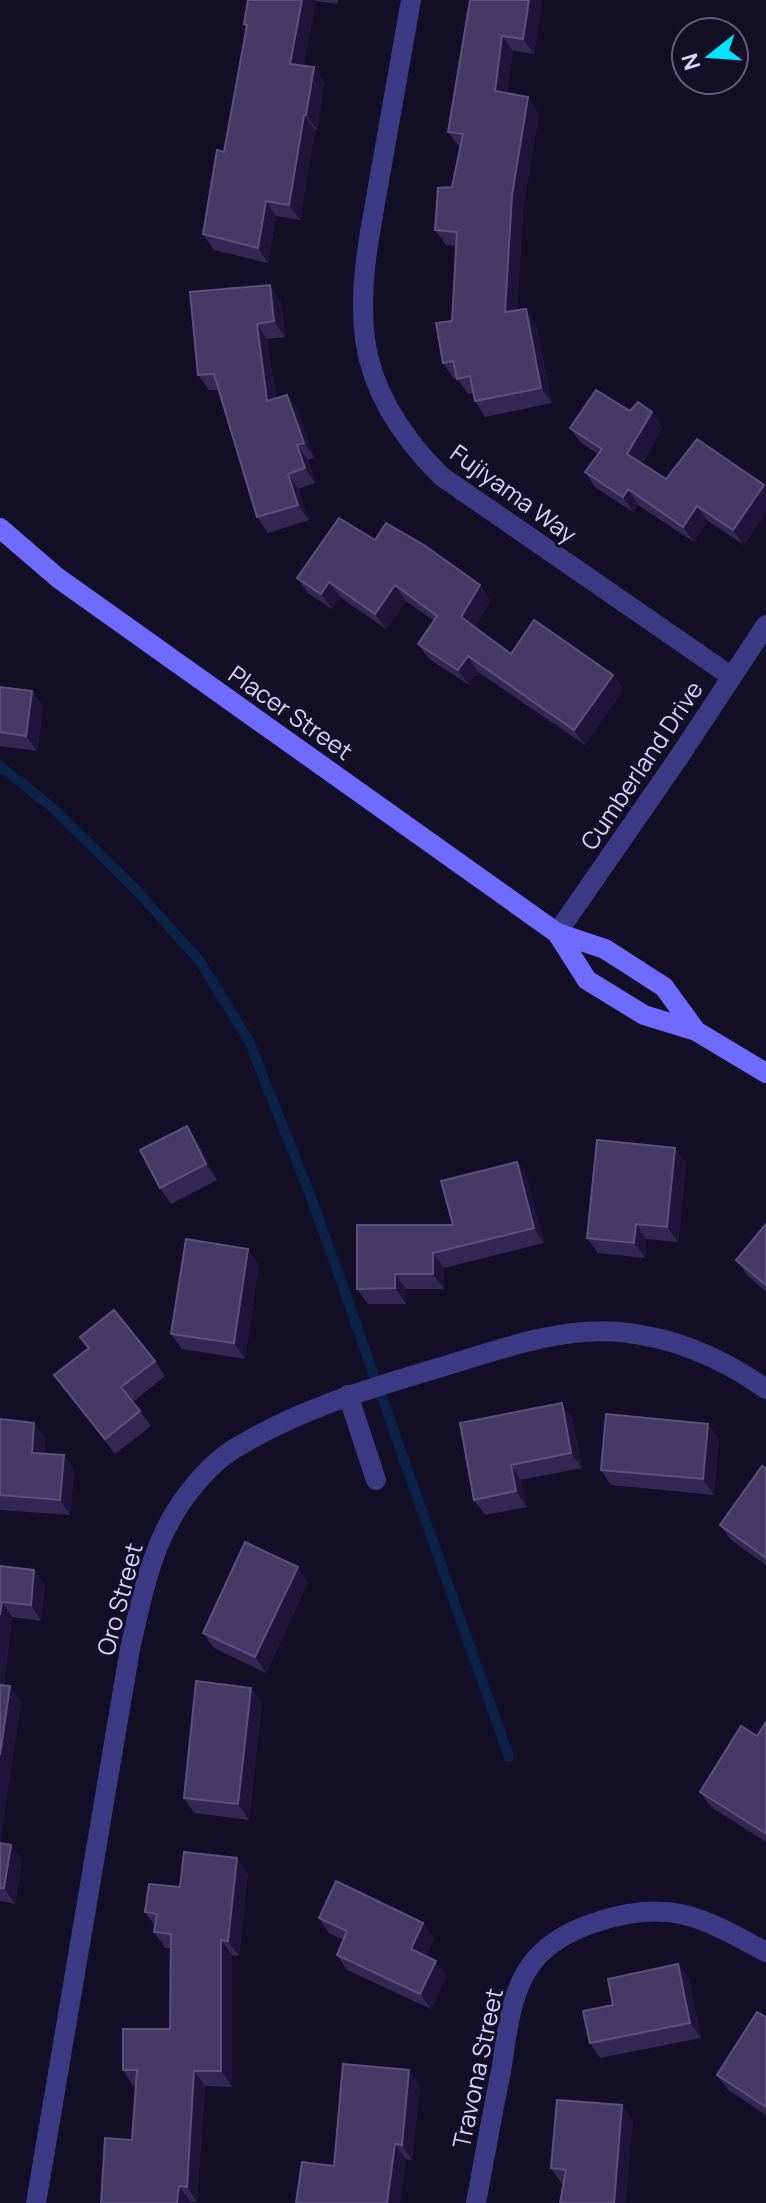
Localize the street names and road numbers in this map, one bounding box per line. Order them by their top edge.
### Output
street label: Fujiyama Way [444,436,584,550]
street label: Placer Street [222,657,360,767]
street label: Cumberland Drive [572,674,710,856]
street label: Oro Street [88,1539,150,1659]
street label: Travona Street [444,1985,510,2151]

